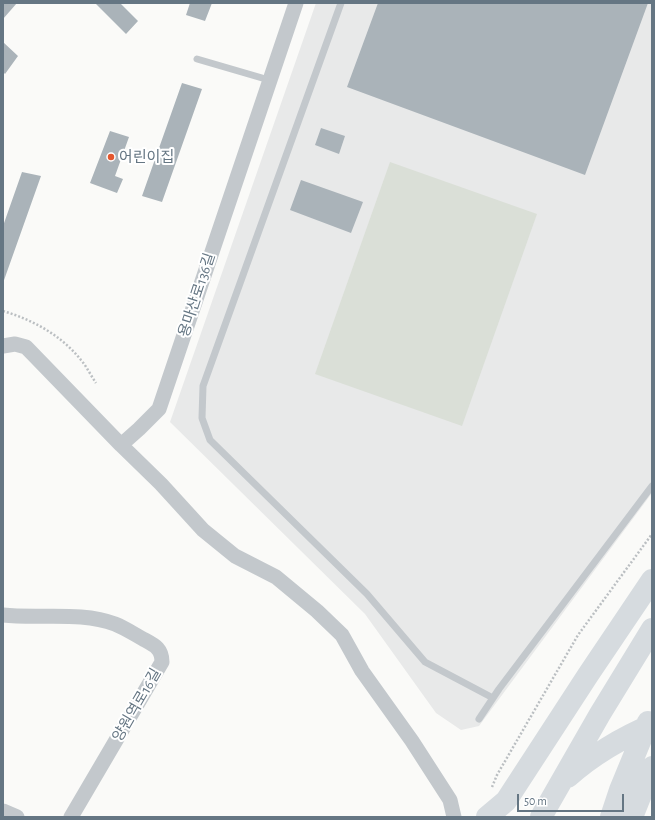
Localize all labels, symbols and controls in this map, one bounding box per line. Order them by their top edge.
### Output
place label: 어린이집 [119,148,174,166]
marker: 어린이집 [106,152,116,162]
street label: 용마산로136길 [175,251,219,339]
street label: 양원역로16길 [109,665,165,745]
scale bar [519,786,626,812]
text: 50 m [524,795,547,807]

